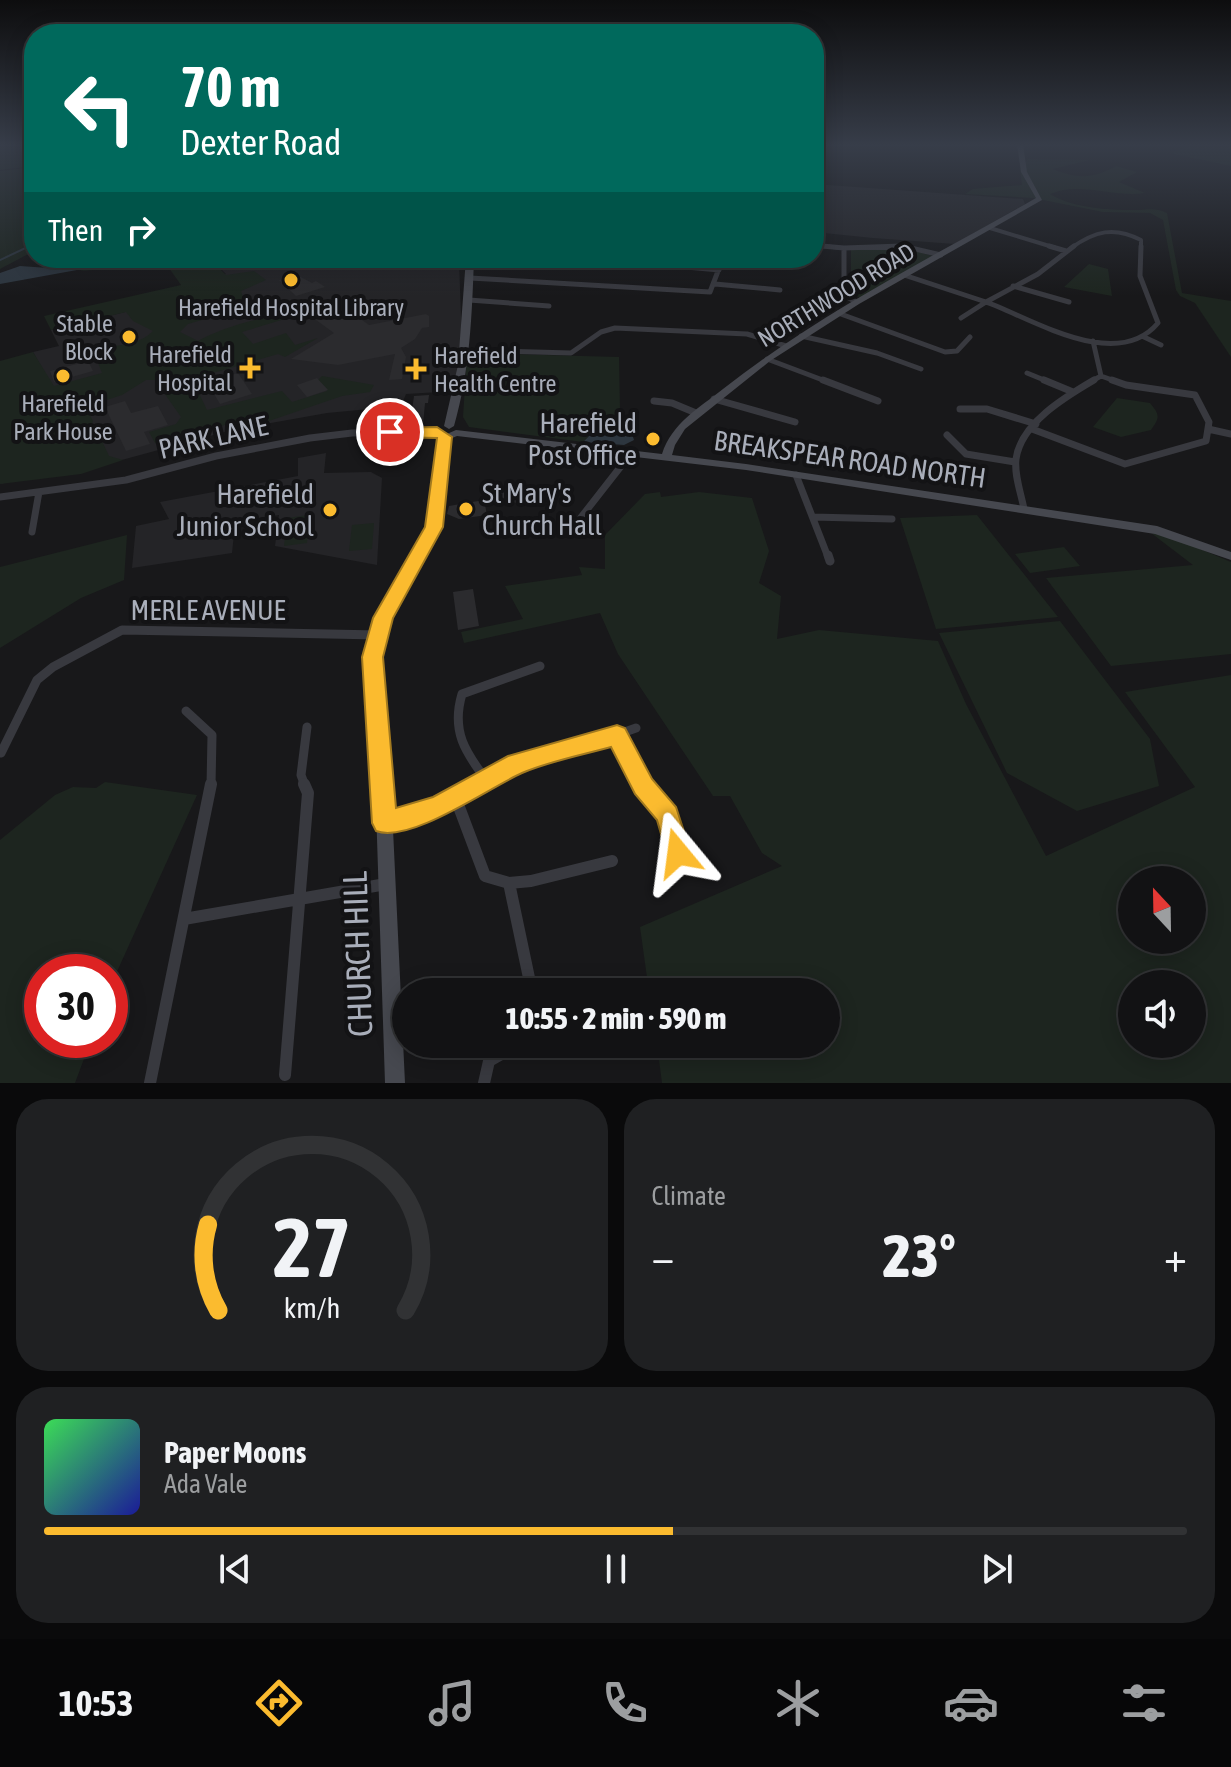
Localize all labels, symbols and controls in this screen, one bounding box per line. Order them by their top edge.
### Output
text: 70 m [180,55,281,119]
icon: left [48,56,152,160]
text: Dexter Road [180,121,341,163]
icon: right [119,208,163,252]
text: Then [48,213,103,247]
street label: NORTHWOOD ROAD [753,238,919,352]
marker: Harefield Hospital Library [282,271,300,289]
place label: Harefield Hospital Library [178,294,404,321]
place label: Stable Block [56,310,113,365]
marker: Stable Block [120,328,138,346]
place label: Harefield Hospital [148,341,233,396]
place label: Harefield Health Centre [434,342,556,397]
marker: Harefield Hospital [239,357,261,379]
marker: Harefield Health Centre [405,358,427,380]
marker: Harefield Park House [54,367,72,385]
place label: Harefield Park House [13,390,113,445]
pin [356,398,424,466]
place label: Harefield Post Office [528,407,637,471]
street label: PARK LANE [155,409,271,465]
icon: arrive [368,410,412,454]
street label: BREAKSPEAR ROAD NORTH [712,424,988,494]
marker: Harefield Post Office [644,430,662,448]
place label: St Mary's Church Hall [482,477,602,541]
place label: Harefield Junior School [177,478,315,542]
marker: St Mary's Church Hall [457,500,475,518]
marker: Harefield Junior School [321,501,339,519]
street label: MERLE AVENUE [130,594,286,626]
position arrow [636,811,720,895]
north arrow [1118,866,1206,954]
map controls [1118,866,1206,1058]
street label: CHURCH HILL [335,870,379,1038]
speed limit sign: 30 [24,954,128,1058]
button: sound [1118,970,1206,1058]
text: 10:55 · 2 min · 590 m [506,1001,726,1035]
text: Climate [652,1181,726,1211]
text: 27 [273,1199,351,1295]
text: 23° [883,1221,956,1290]
text: − [652,1231,674,1281]
text: + [1164,1231,1187,1281]
text: km/h [283,1291,340,1324]
text: Paper Moons [164,1435,306,1469]
text: Ada Vale [164,1469,247,1499]
icon: previous [213,1547,257,1591]
icon: pause [594,1547,638,1591]
icon: next [975,1547,1019,1591]
icon: directions [251,1675,307,1731]
icon: music [424,1675,480,1731]
icon: phone [597,1675,653,1731]
icon: climate [770,1675,826,1731]
icon: car [943,1675,999,1731]
icon: filters [1116,1675,1172,1731]
text: 10:53 [59,1682,133,1724]

